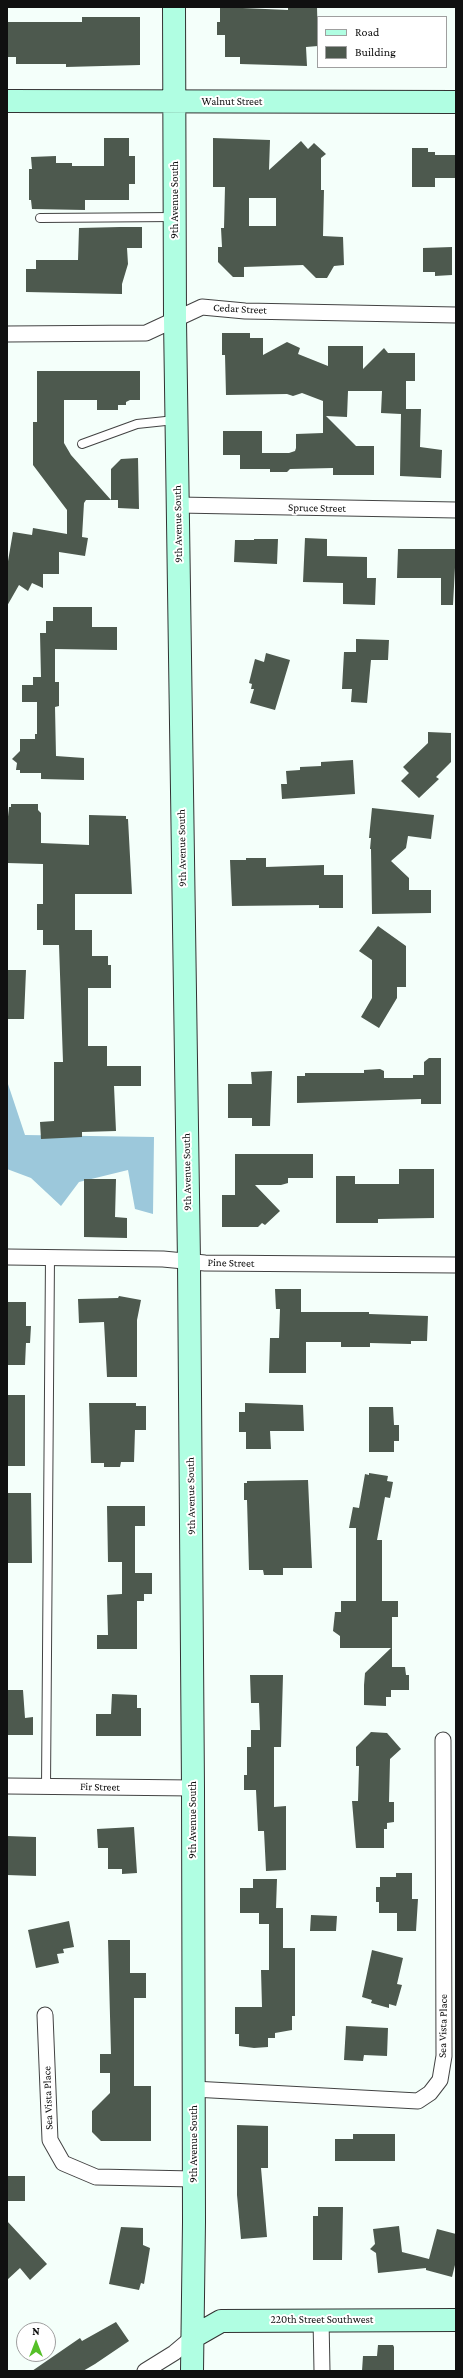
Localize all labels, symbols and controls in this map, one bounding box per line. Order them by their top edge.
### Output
legend [317,16,447,68]
text: Road [355,25,379,39]
text: Building [355,45,396,59]
street label: Walnut Street [202,95,262,109]
street label: 9th Avenue South [168,161,182,239]
street label: Cedar Street [213,301,267,317]
street label: 9th Avenue South [171,485,185,563]
street label: Spruce Street [288,501,346,515]
street label: 9th Avenue South [175,809,189,887]
street label: 9th Avenue South [180,1133,194,1211]
street label: Pine Street [207,1256,255,1270]
street label: 9th Avenue South [184,1457,198,1535]
street label: Fir Street [80,1780,120,1794]
street label: 9th Avenue South [186,1781,200,1859]
street label: Sea Vista Place [436,1994,450,2058]
street label: Sea Vista Place [40,2066,56,2130]
street label: 9th Avenue South [187,2105,201,2183]
street label: 220th Street Southwest [271,2313,373,2327]
north arrow [16,2322,56,2362]
text: N [32,2325,40,2337]

